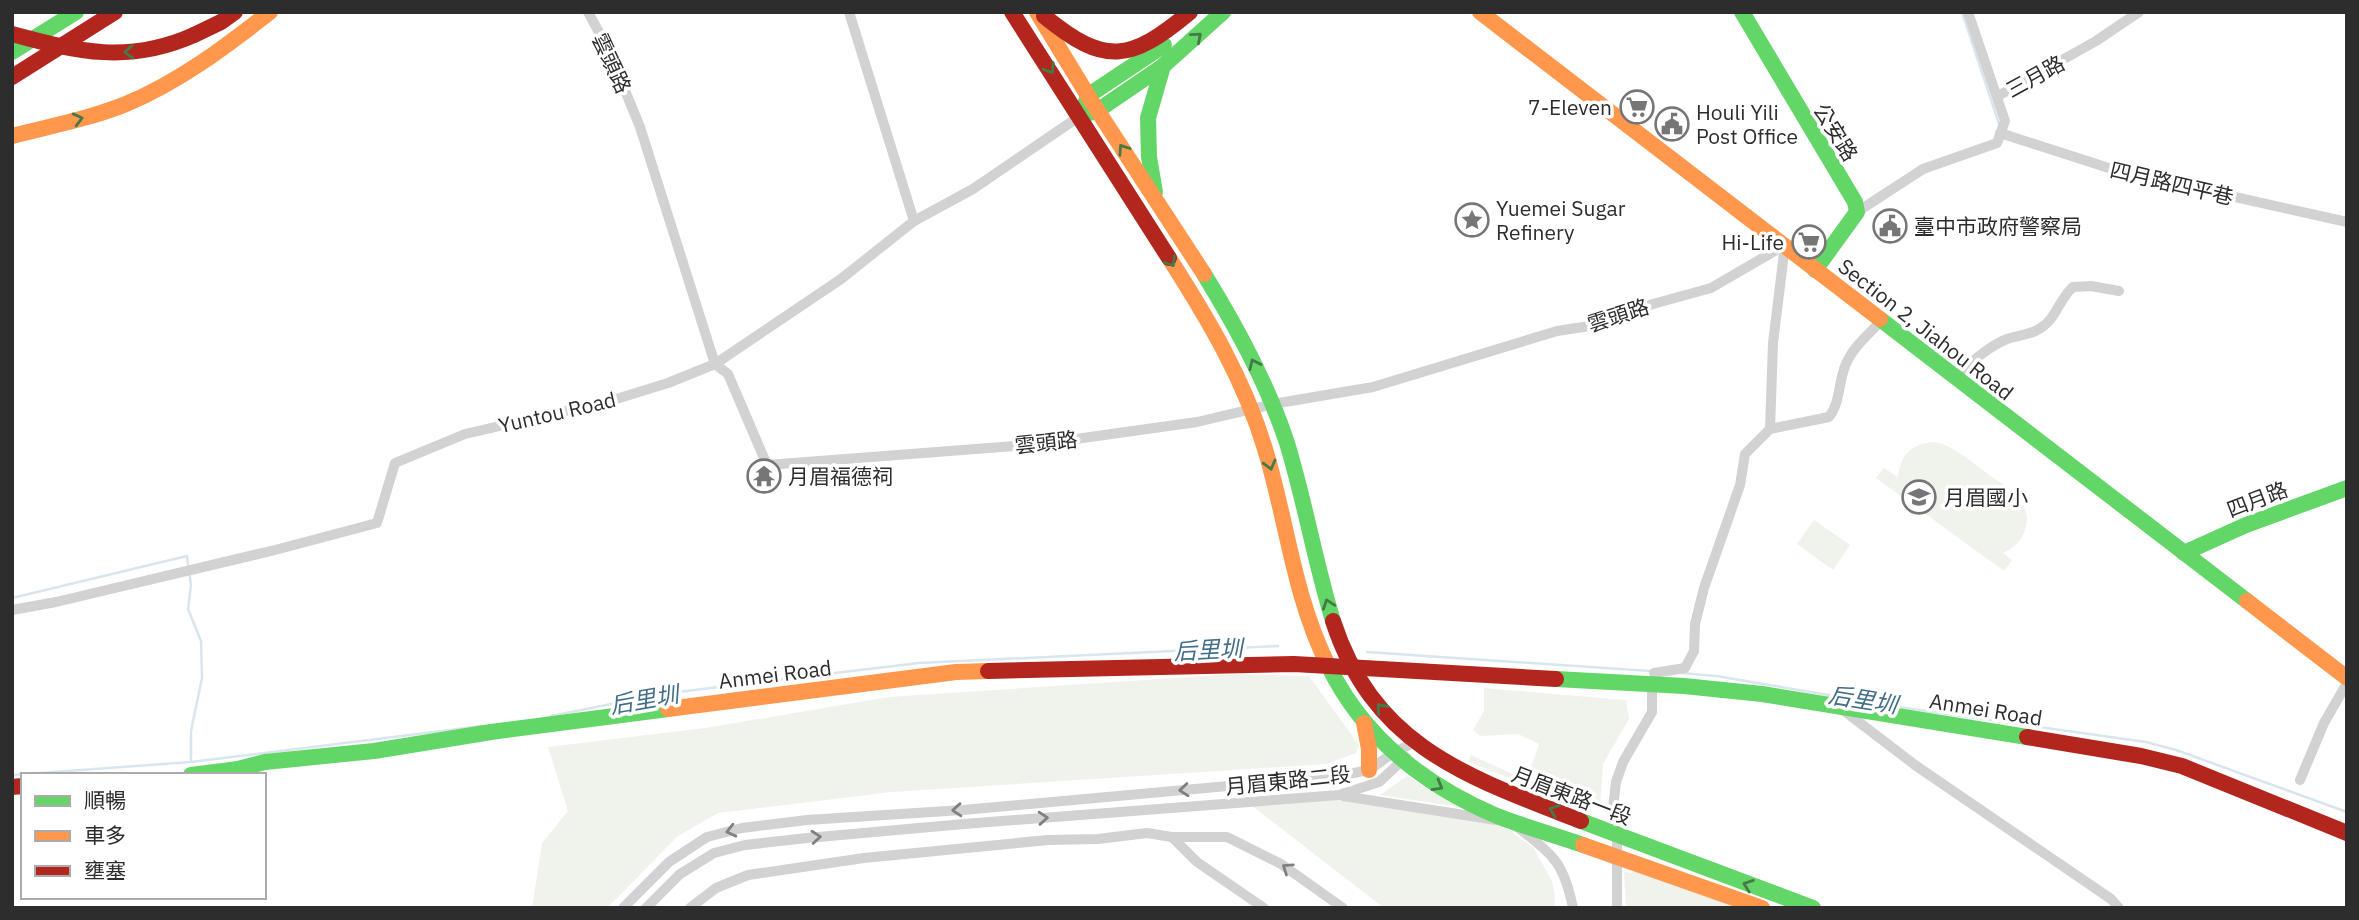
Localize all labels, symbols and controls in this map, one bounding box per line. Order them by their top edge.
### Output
street label: 雲頭路 [586,29,638,97]
one-way arrow [1188,33,1201,45]
one-way arrow [123,44,134,59]
street label: 三月路 [2001,48,2069,104]
one-way arrow [1042,62,1055,75]
supermarket icon: 7-Eleven [1618,88,1656,126]
place label: 7-Eleven [1528,93,1612,121]
place label: Houli Yili Post Office [1696,98,1798,150]
street label: 公安路 [1807,98,1865,166]
public building icon: Houli Yili Post Office [1653,105,1691,143]
one-way arrow [72,113,84,127]
one-way arrow [1119,144,1131,157]
street label: 四月路四平巷 [2107,155,2237,211]
place label: Yuemei Sugar Refinery [1496,194,1626,246]
place icon: Yuemei Sugar Refinery [1453,201,1491,239]
public building icon: 臺中市政府警察局 [1871,207,1909,245]
place label: 臺中市政府警察局 [1914,212,2082,240]
supermarket icon: Hi-Life [1790,223,1828,261]
place label: Hi-Life [1722,228,1784,256]
street label: Section 2, Jiahou Road [1833,252,2019,406]
one-way arrow [1163,254,1176,267]
street label: 雲頭路 [1584,292,1652,338]
one-way arrow [1249,359,1263,371]
street label: Yuntou Road [495,385,619,439]
street label: 雲頭路 [1013,425,1079,459]
temple icon: 月眉福德祠 [745,457,783,495]
one-way arrow [1262,459,1277,471]
place label: 月眉福德祠 [788,462,893,490]
street label: 四月路 [2223,475,2291,523]
school or university icon: 月眉國小 [1900,478,1938,516]
place label: 月眉國小 [1944,483,2028,511]
one-way arrow [1322,599,1337,611]
water label: 后里圳 [1173,632,1246,666]
street label: Anmei Road [717,653,833,695]
water label: 后里圳 [607,678,684,720]
water label: 后里圳 [1827,679,1902,720]
street label: Anmei Road [1928,686,2044,732]
one-way arrow [1377,703,1389,716]
street label: 月眉東路二段 [1224,759,1352,801]
street label: 月眉東路一段 [1508,759,1636,831]
legend [21,773,266,899]
one-way arrow [1430,778,1443,791]
one-way arrow [1178,782,1189,797]
text: 順暢 [84,786,126,814]
one-way arrow [952,802,963,817]
one-way arrow [1548,805,1560,819]
one-way arrow [1037,810,1048,825]
text: 車多 [84,821,126,849]
one-way arrow [725,823,737,837]
one-way arrow [811,830,822,845]
text: 壅塞 [84,856,126,884]
one-way arrow [1282,864,1295,877]
one-way arrow [1743,879,1755,893]

